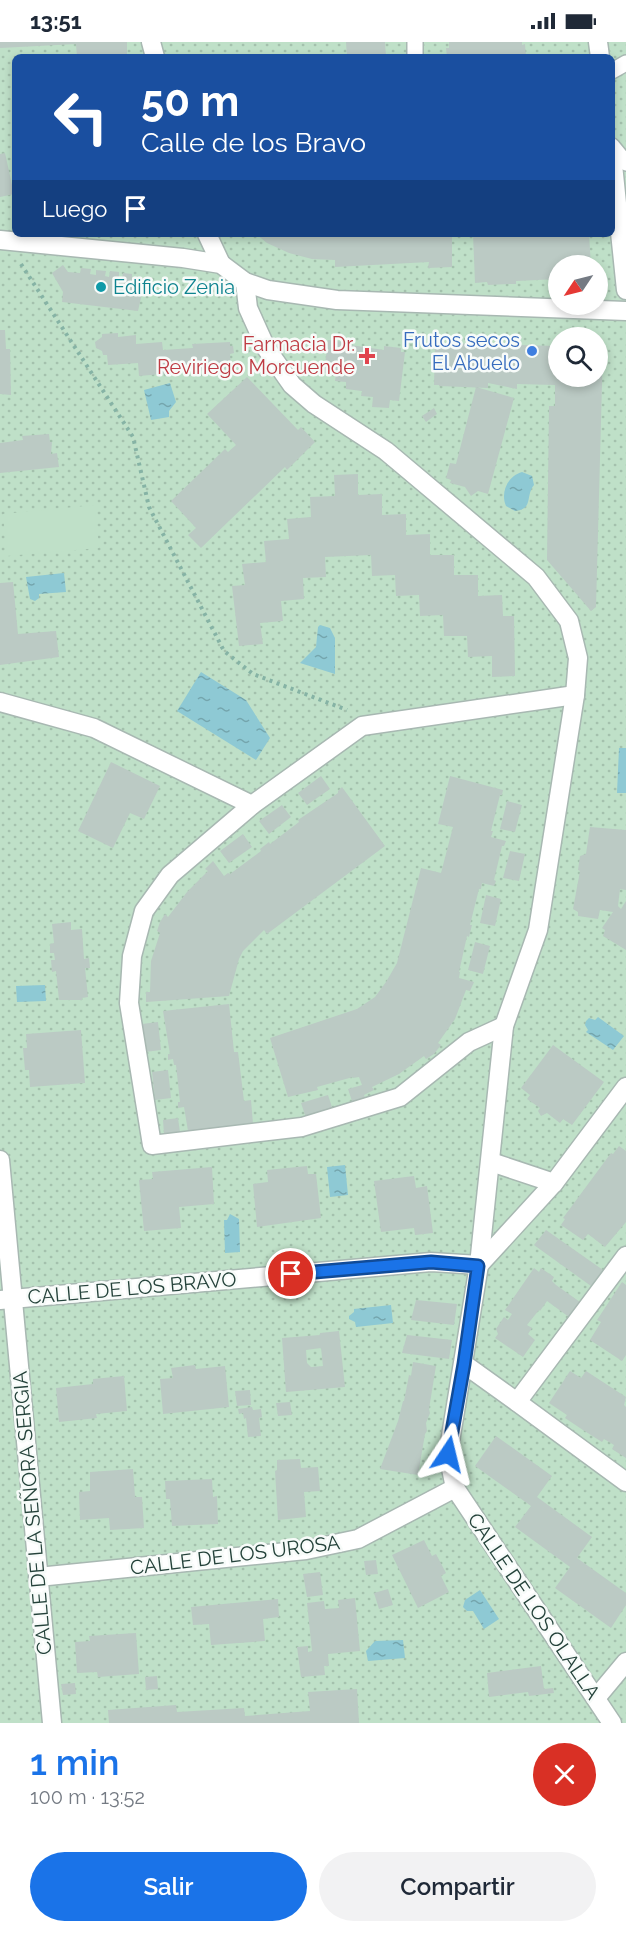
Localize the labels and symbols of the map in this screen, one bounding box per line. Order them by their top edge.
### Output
north arrow [548,255,608,315]
place label: Edificio Zenia [113,275,235,299]
marker: Edificio Zenia [94,280,108,294]
place label: Frutos secos El Abuelo [403,328,520,375]
place label: Farmacia Dr. Reviriego Morcuende [157,332,355,379]
marker: Frutos secos El Abuelo [525,344,539,358]
marker: Farmacia Dr. Reviriego Morcuende [360,349,374,363]
pin [265,1248,316,1299]
street label: CALLE DE LOS BRAVO [27,1267,237,1309]
street label: CALLE DE LA SEÑORA SERGIA [8,1370,56,1656]
position arrow [416,1422,480,1486]
street label: CALLE DE LOS OLALLA [463,1508,606,1704]
street label: CALLE DE LOS UROSA [129,1530,342,1580]

